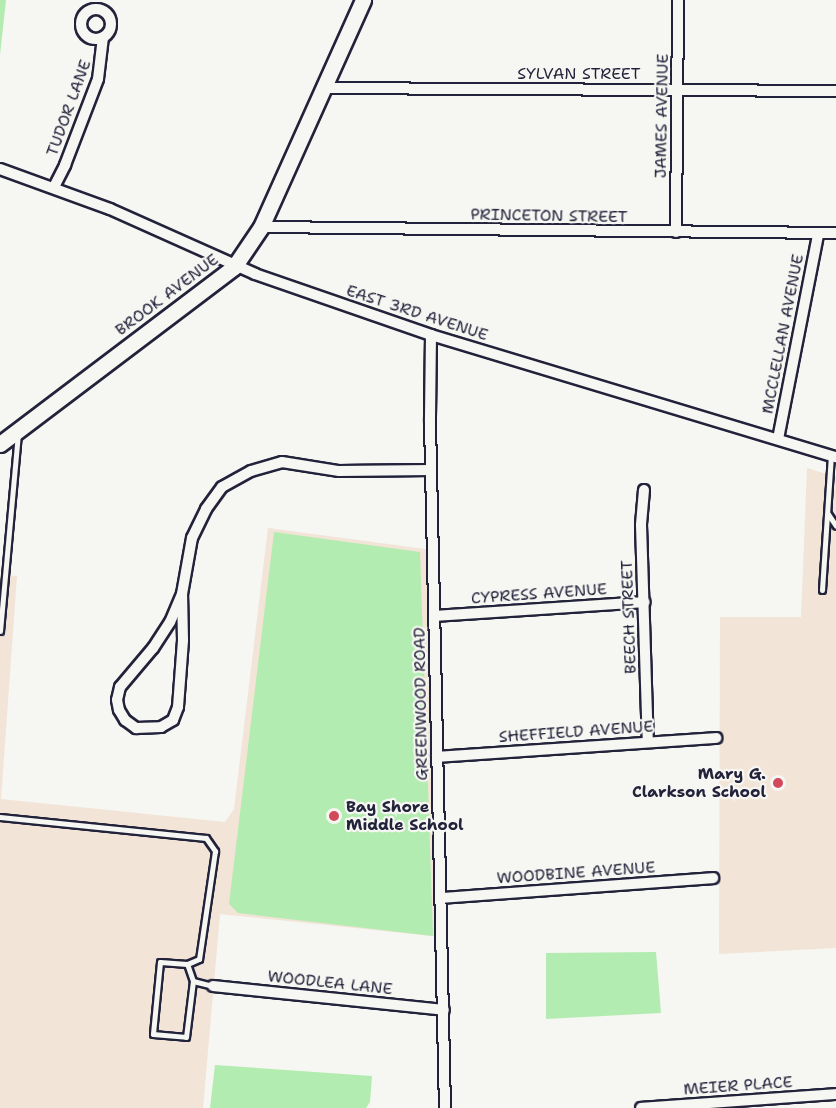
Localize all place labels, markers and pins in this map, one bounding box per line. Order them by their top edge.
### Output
place label: Mary G. Clarkson School [632,764,766,802]
marker: Mary G. Clarkson School [771,776,785,790]
place label: Bay Shore Middle School [346,797,464,835]
marker: Bay Shore Middle School [327,809,341,823]

